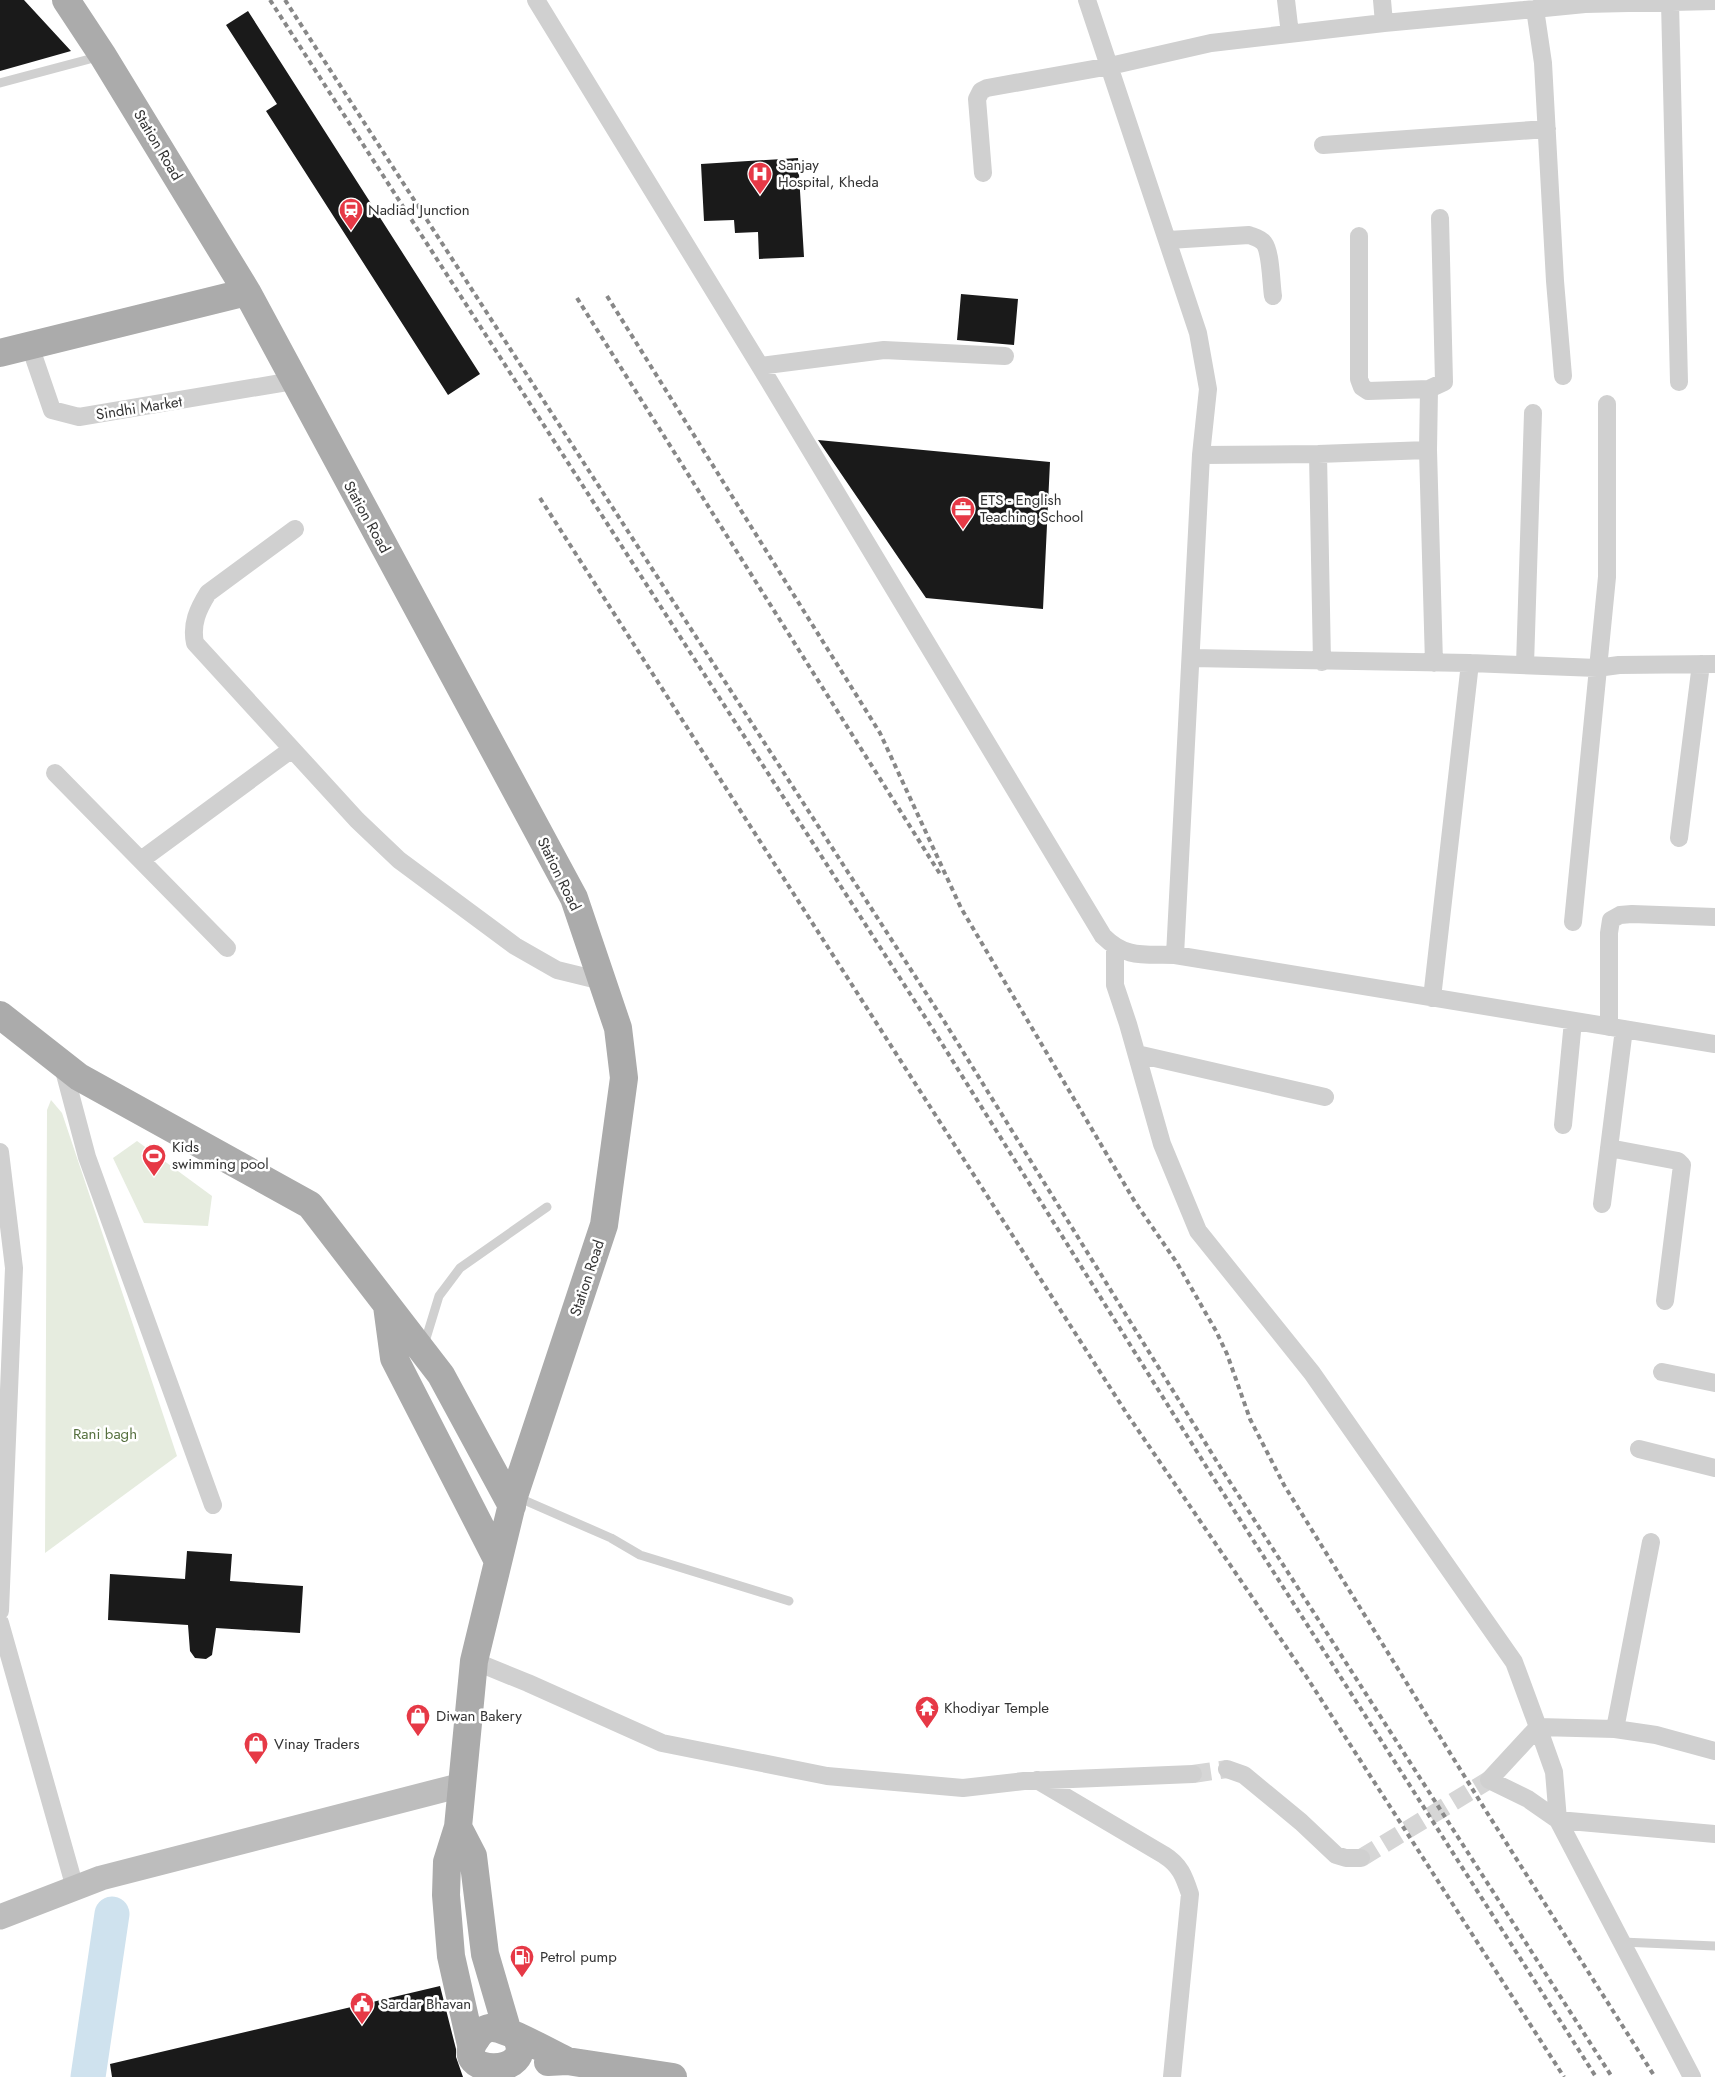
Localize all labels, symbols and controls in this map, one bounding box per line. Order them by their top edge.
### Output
street label: Station Road [128,105,188,185]
place label: Sanjay Hospital, Kheda [778,154,879,193]
hospital icon: Sanjay Hospital, Kheda [747,161,773,195]
station icon: Nadiad Junction [338,197,364,231]
place label: Nadiad Junction [368,199,470,221]
street label: Sindhi Market [94,390,184,426]
street label: Station Road [338,477,396,557]
place label: ETS - English Teaching School [980,489,1083,528]
office icon: ETS - English Teaching School [950,496,976,530]
street label: Station Road [532,833,586,915]
place label: Kids swimming pool [172,1136,269,1175]
sports icon: Kids swimming pool [141,1143,167,1177]
street label: Station Road [564,1237,610,1319]
park label: Rani bagh [73,1423,137,1445]
temple icon: Khodiyar Temple [914,1695,940,1729]
place label: Khodiyar Temple [944,1697,1049,1719]
shop icon: Diwan Bakery [405,1703,431,1737]
place label: Diwan Bakery [436,1705,522,1727]
shop icon: Vinay Traders [243,1731,269,1765]
place label: Vinay Traders [274,1733,360,1755]
fuel station icon: Petrol pump [509,1944,535,1978]
place label: Petrol pump [540,1946,617,1968]
public building icon: Sardar Bhavan [349,1991,375,2025]
place label: Sardar Bhavan [380,1993,471,2015]

